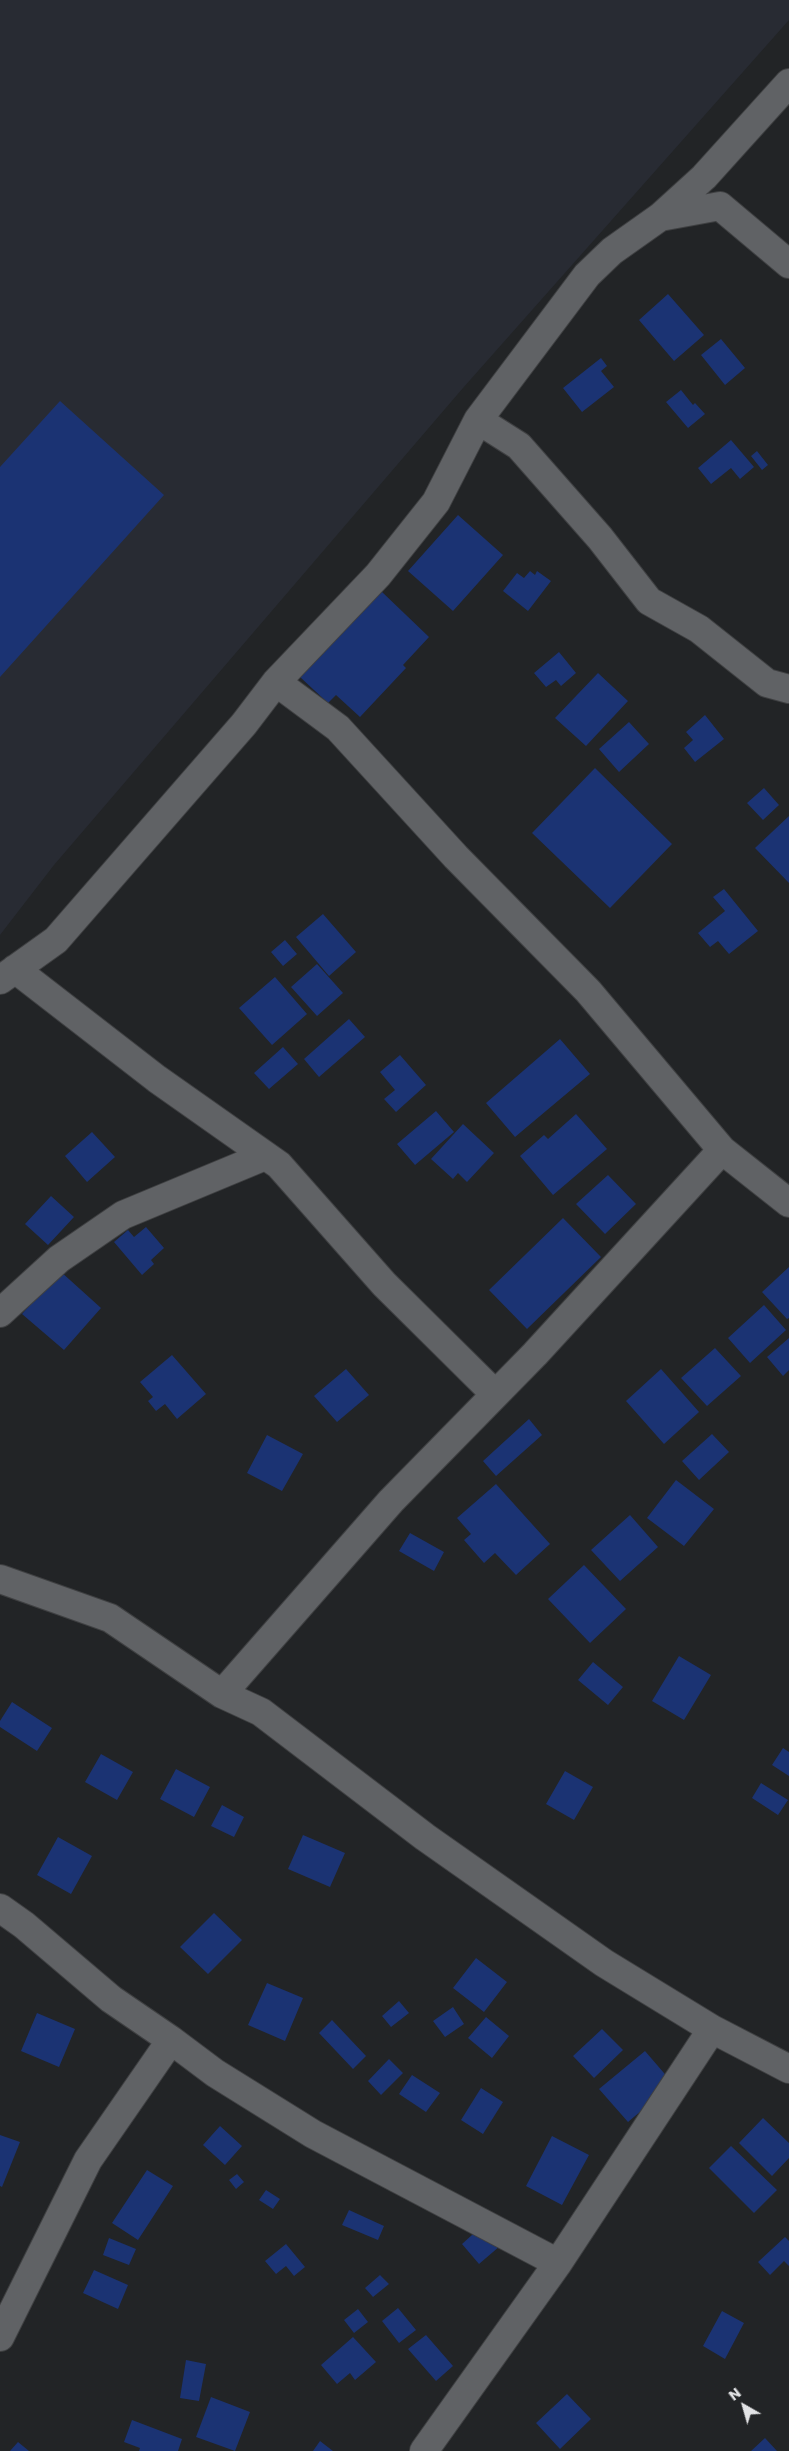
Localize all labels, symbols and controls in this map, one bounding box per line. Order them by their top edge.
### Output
north arrow [719,2381,769,2431]
text: N [724,2383,745,2405]

